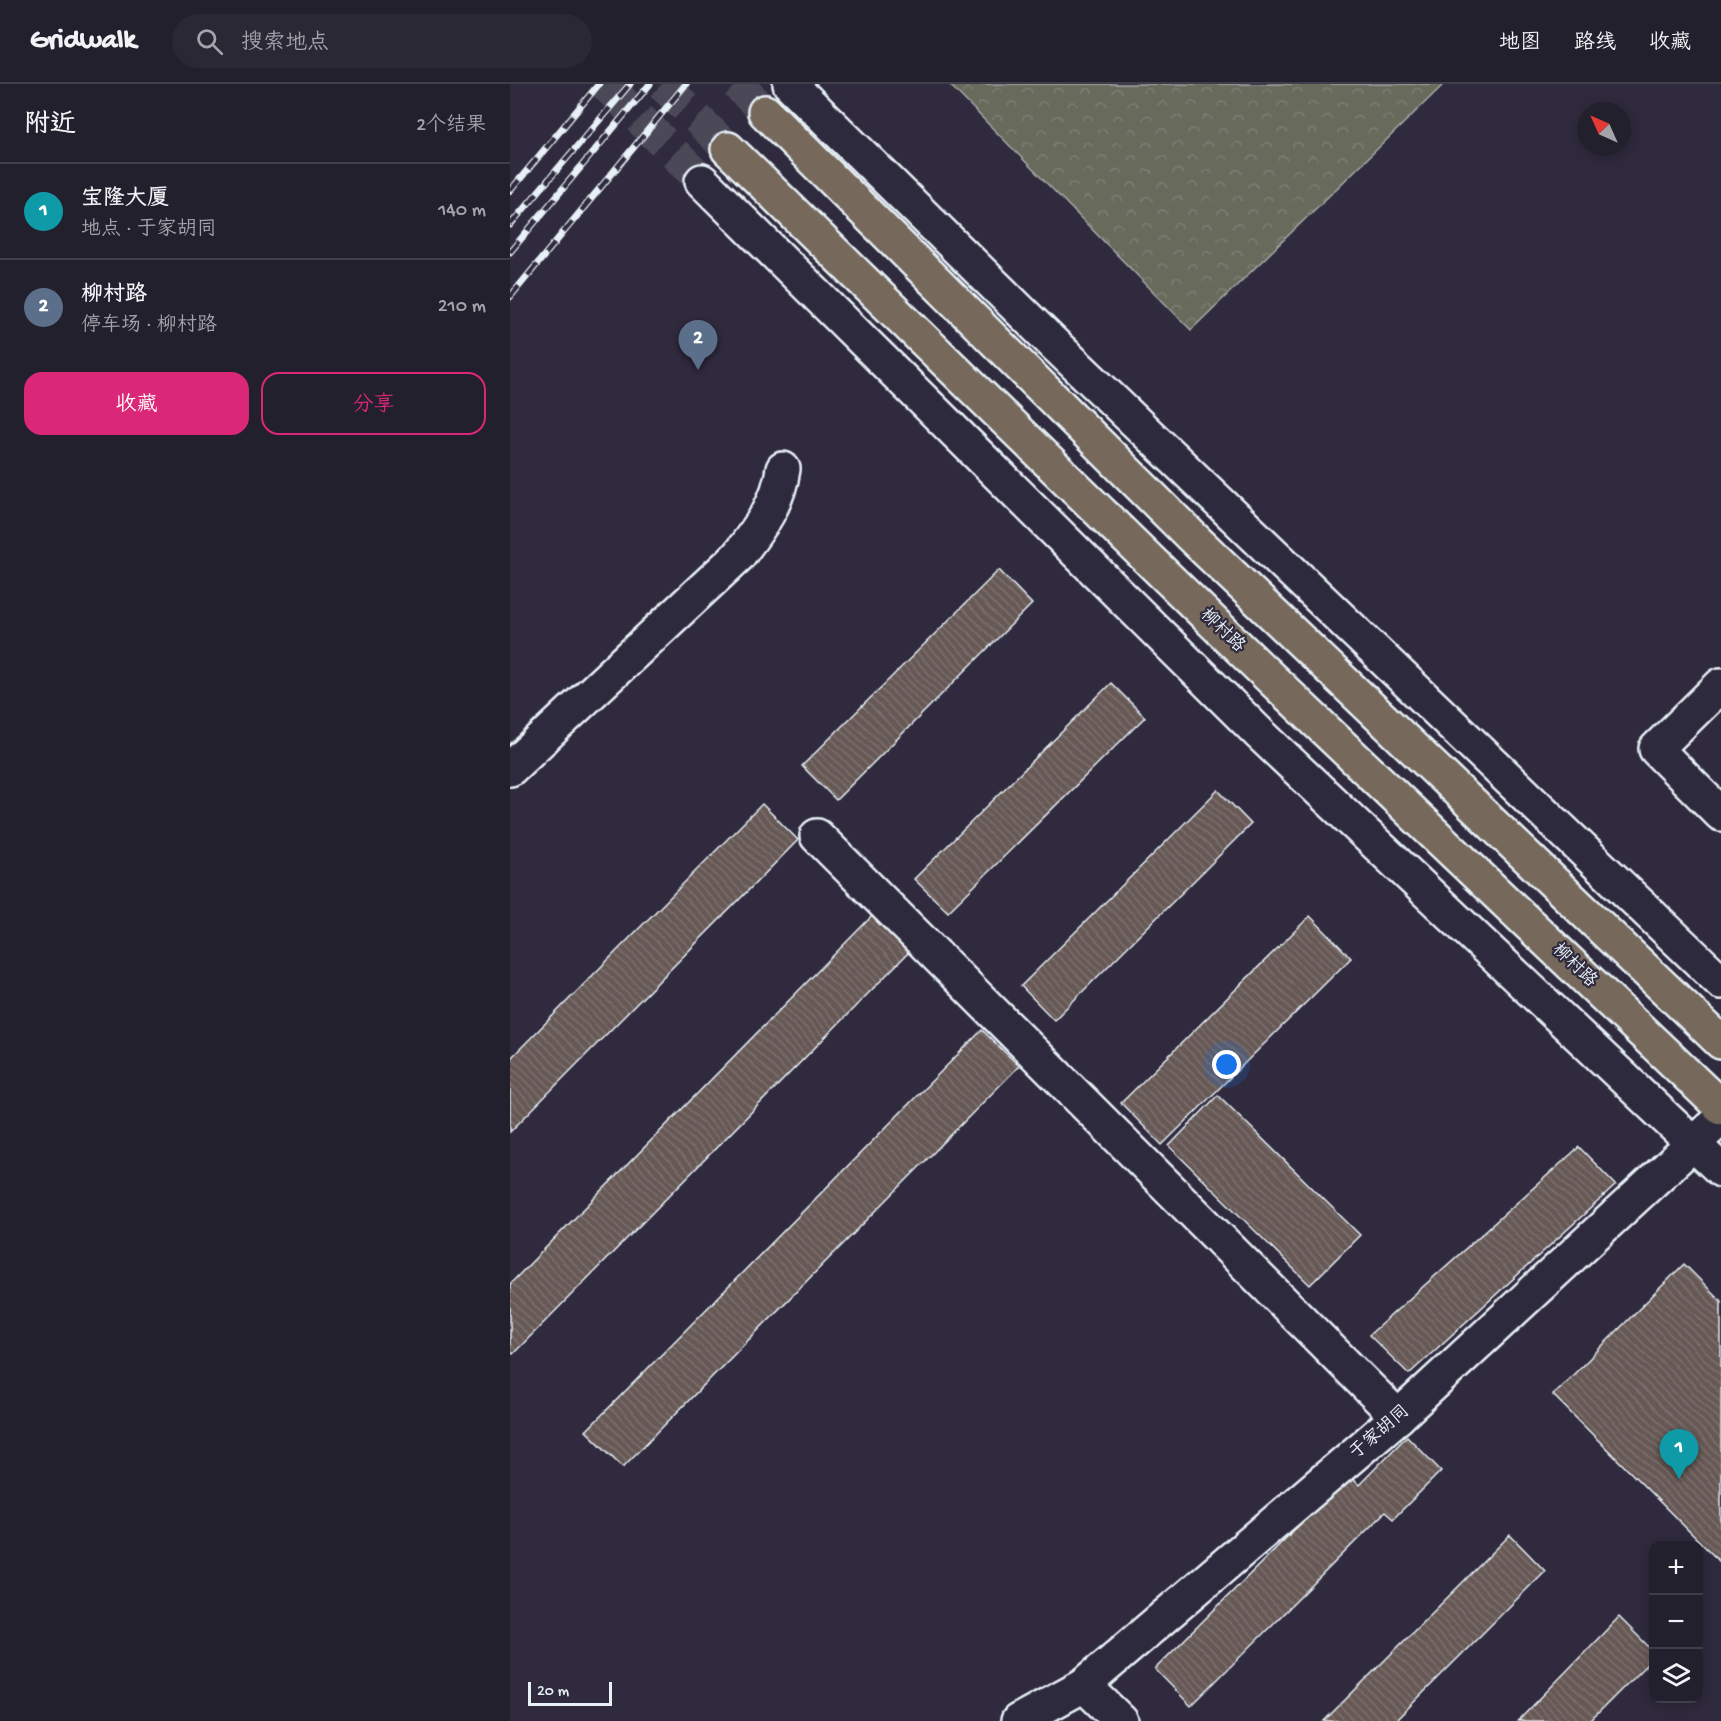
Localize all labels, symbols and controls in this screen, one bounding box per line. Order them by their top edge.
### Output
search box [172,14,592,68]
text: Gridwalk [30,25,136,58]
icon: search [193,25,226,58]
text: 搜索地点 [241,31,329,57]
text: 地图 [1499,32,1541,57]
text: 路线 [1574,32,1616,57]
text: 收藏 [1649,32,1691,57]
north arrow [1577,102,1631,156]
text: 附近 [24,111,76,142]
text: 2个结果 [416,115,486,138]
text: 宝隆大厦 [81,187,169,213]
text: 1 [39,200,48,223]
text: 140 m [438,200,486,223]
text: 地点 · 于家胡同 [81,219,217,242]
text: 柳村路 [81,283,147,309]
text: 2 [39,296,48,319]
text: 210 m [438,296,486,319]
text: 停车场 · 柳村路 [81,315,217,338]
pin: 2 [678,320,717,370]
button: 收藏 [24,372,249,435]
button: 分享 [261,372,486,435]
street label: 柳村路 [1195,604,1249,657]
street label: 柳村路 [1547,939,1601,992]
your location [1212,1050,1241,1079]
street label: 于家胡同 [1345,1401,1414,1465]
pin: 1 [1660,1430,1698,1479]
map controls [1649,1541,1703,1703]
button: + [1649,1541,1703,1595]
button: − [1649,1595,1703,1649]
button: layers [1649,1649,1703,1703]
scale bar [528,1679,612,1706]
text: 20 m [537,1683,569,1702]

